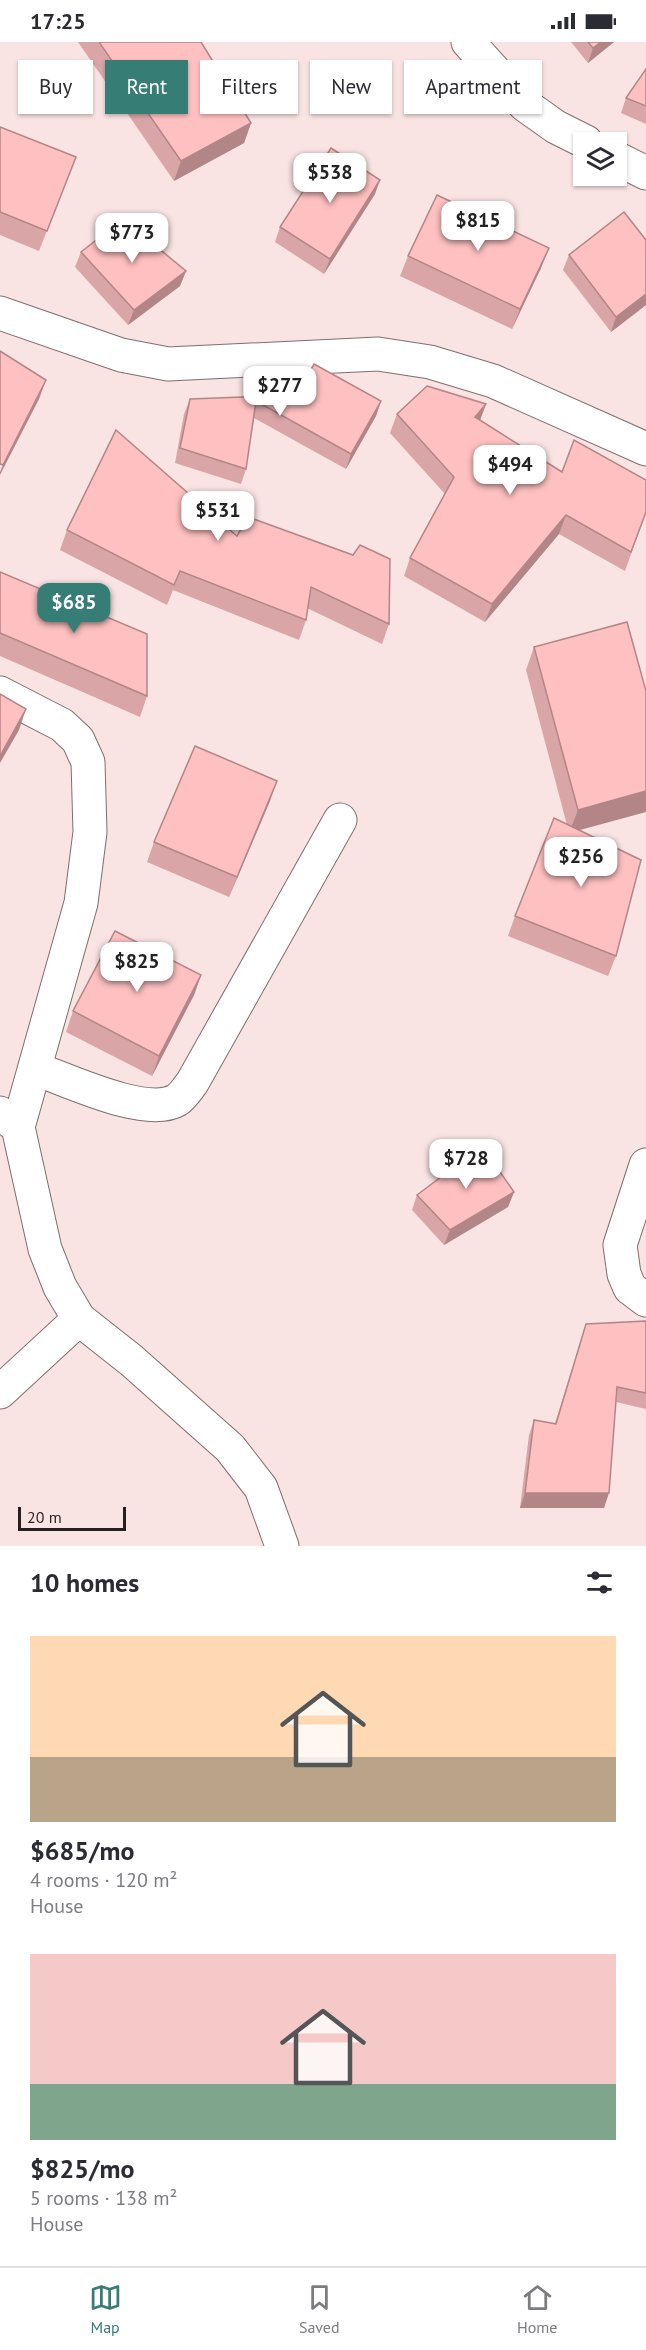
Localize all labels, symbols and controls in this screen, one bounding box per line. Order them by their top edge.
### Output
text: 17:25 [30,7,86,35]
chip: Buy [18,60,93,114]
chip: Rent [105,60,188,114]
chip: Filters [200,60,298,114]
chip: New [310,60,392,114]
chip: Apartment [404,60,542,114]
map controls [573,132,627,186]
button: layers [573,132,627,186]
pin: $538 [294,153,366,204]
text: $538 [307,159,353,185]
pin: $815 [442,201,514,252]
text: $815 [455,207,501,233]
pin: $773 [96,213,168,264]
text: $773 [109,219,155,245]
pin: $277 [244,366,316,417]
text: $277 [257,372,303,398]
pin: $494 [474,445,546,496]
text: $494 [487,451,533,477]
pin: $531 [182,491,254,542]
text: $531 [195,497,241,523]
pin: $685 [38,583,110,634]
text: $685 [51,589,97,615]
pin: $256 [545,837,617,888]
text: $256 [558,843,604,869]
pin: $825 [101,942,173,993]
text: $825 [114,948,160,974]
pin: $728 [430,1139,502,1190]
text: $728 [443,1145,489,1171]
scale bar [18,1504,126,1532]
text: 20 m [27,1507,62,1527]
text: 10 homes [30,1566,139,1599]
icon: filters [583,1566,616,1599]
icon: home [269,1675,377,1783]
text: $685/mo [30,1834,134,1867]
text: 4 rooms · 120 m² [30,1867,177,1893]
text: House [30,1893,84,1919]
icon: home [269,1993,377,2101]
text: $825/mo [30,2152,134,2185]
text: 5 rooms · 138 m² [30,2185,177,2211]
text: House [30,2211,84,2237]
tab: Map [89,2281,122,2337]
tab: Saved [299,2281,340,2337]
tab: Home [517,2281,557,2337]

